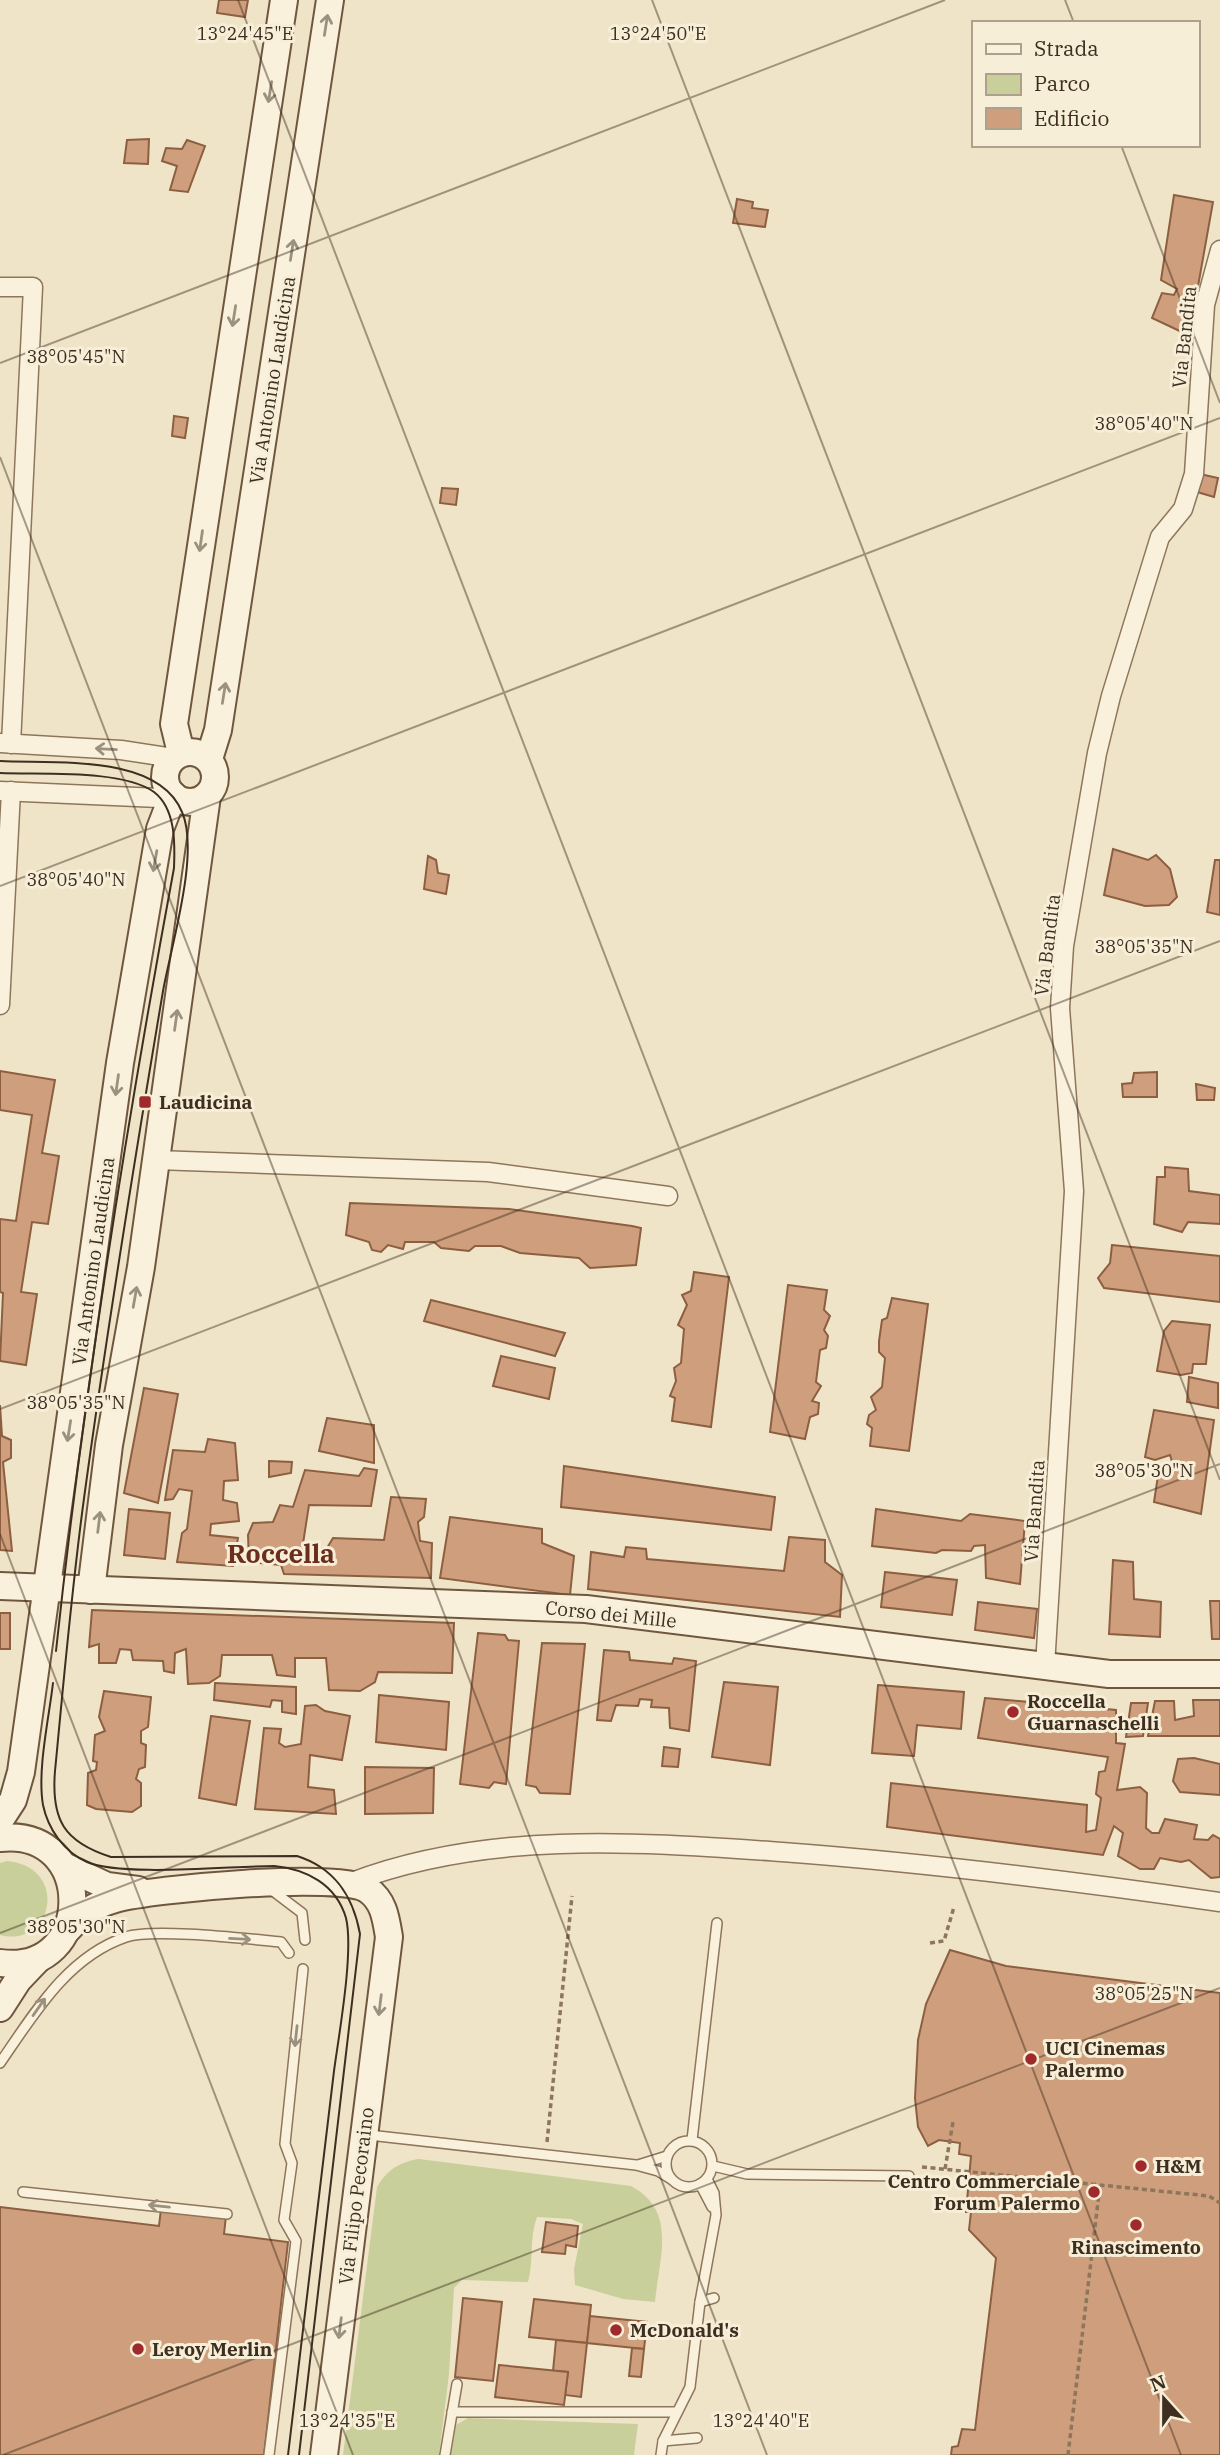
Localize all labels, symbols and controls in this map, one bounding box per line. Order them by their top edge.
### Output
one-way arrow [320,14,333,37]
legend [972,21,1199,147]
text: 13°24'45"E [197,22,293,45]
text: 13°24'50"E [610,22,706,45]
text: Strada [1034,34,1099,62]
text: Parco [1034,69,1090,97]
one-way arrow [263,80,276,103]
text: Edificio [1034,104,1109,132]
one-way arrow [286,239,299,262]
street label: Via Antonino Laudicina [244,274,300,486]
street label: Via Bandita [1167,285,1201,389]
one-way arrow [227,305,240,327]
text: 38°05'45"N [27,345,126,368]
text: 38°05'40"N [1095,412,1194,435]
one-way arrow [194,530,207,552]
one-way arrow [218,682,231,705]
one-way arrow [95,742,118,755]
one-way arrow [148,849,161,871]
text: 38°05'40"N [27,868,126,891]
street label: Via Bandita [1029,892,1065,998]
text: 38°05'35"N [1095,935,1194,958]
one-way arrow [169,1009,182,1032]
one-way arrow [111,1073,124,1096]
place label: Laudicina [159,1090,253,1114]
marker: Laudicina [137,1094,153,1110]
street label: Via Antonino Laudicina [66,1155,120,1367]
one-way arrow [129,1286,142,1309]
text: 38°05'35"N [27,1391,126,1414]
one-way arrow [62,1420,75,1442]
street label: Via Bandita [1018,1459,1050,1563]
text: 38°05'30"N [1095,1459,1194,1482]
one-way arrow [93,1511,106,1534]
district label: Roccella [227,1536,335,1570]
street label: Corso dei Mille [544,1595,678,1633]
place label: Roccella Guarnaschelli [1027,1689,1159,1735]
marker: Roccella Guarnaschelli [1005,1704,1021,1720]
text: 38°05'30"N [27,1915,126,1938]
one-way arrow [228,1932,251,1945]
text: 38°05'25"N [1095,1982,1194,2005]
one-way arrow [373,1993,386,2015]
one-way arrow [32,1998,46,2017]
one-way arrow [289,2025,302,2047]
place label: UCI Cinemas Palermo [1045,2036,1165,2082]
marker: UCI Cinemas Palermo [1023,2051,1039,2067]
street label: Via Filipo Pecoraino [333,2106,379,2286]
place label: H&M [1155,2154,1202,2178]
marker: H&M [1133,2158,1149,2174]
place label: Centro Commerciale Forum Palermo [887,2169,1080,2215]
marker: Centro Commerciale Forum Palermo [1086,2184,1102,2200]
one-way arrow [148,2200,171,2213]
marker: Rinascimento [1128,2217,1144,2233]
place label: Rinascimento [1071,2235,1201,2259]
one-way arrow [333,2316,346,2338]
place label: McDonald's [630,2318,739,2342]
marker: McDonald's [608,2322,624,2338]
place label: Leroy Merlin [152,2337,273,2361]
marker: Leroy Merlin [130,2341,146,2357]
north arrow [1129,2364,1199,2434]
text: N [1147,2369,1169,2397]
text: 13°24'35"E [299,2409,395,2432]
text: 13°24'40"E [713,2409,809,2432]

